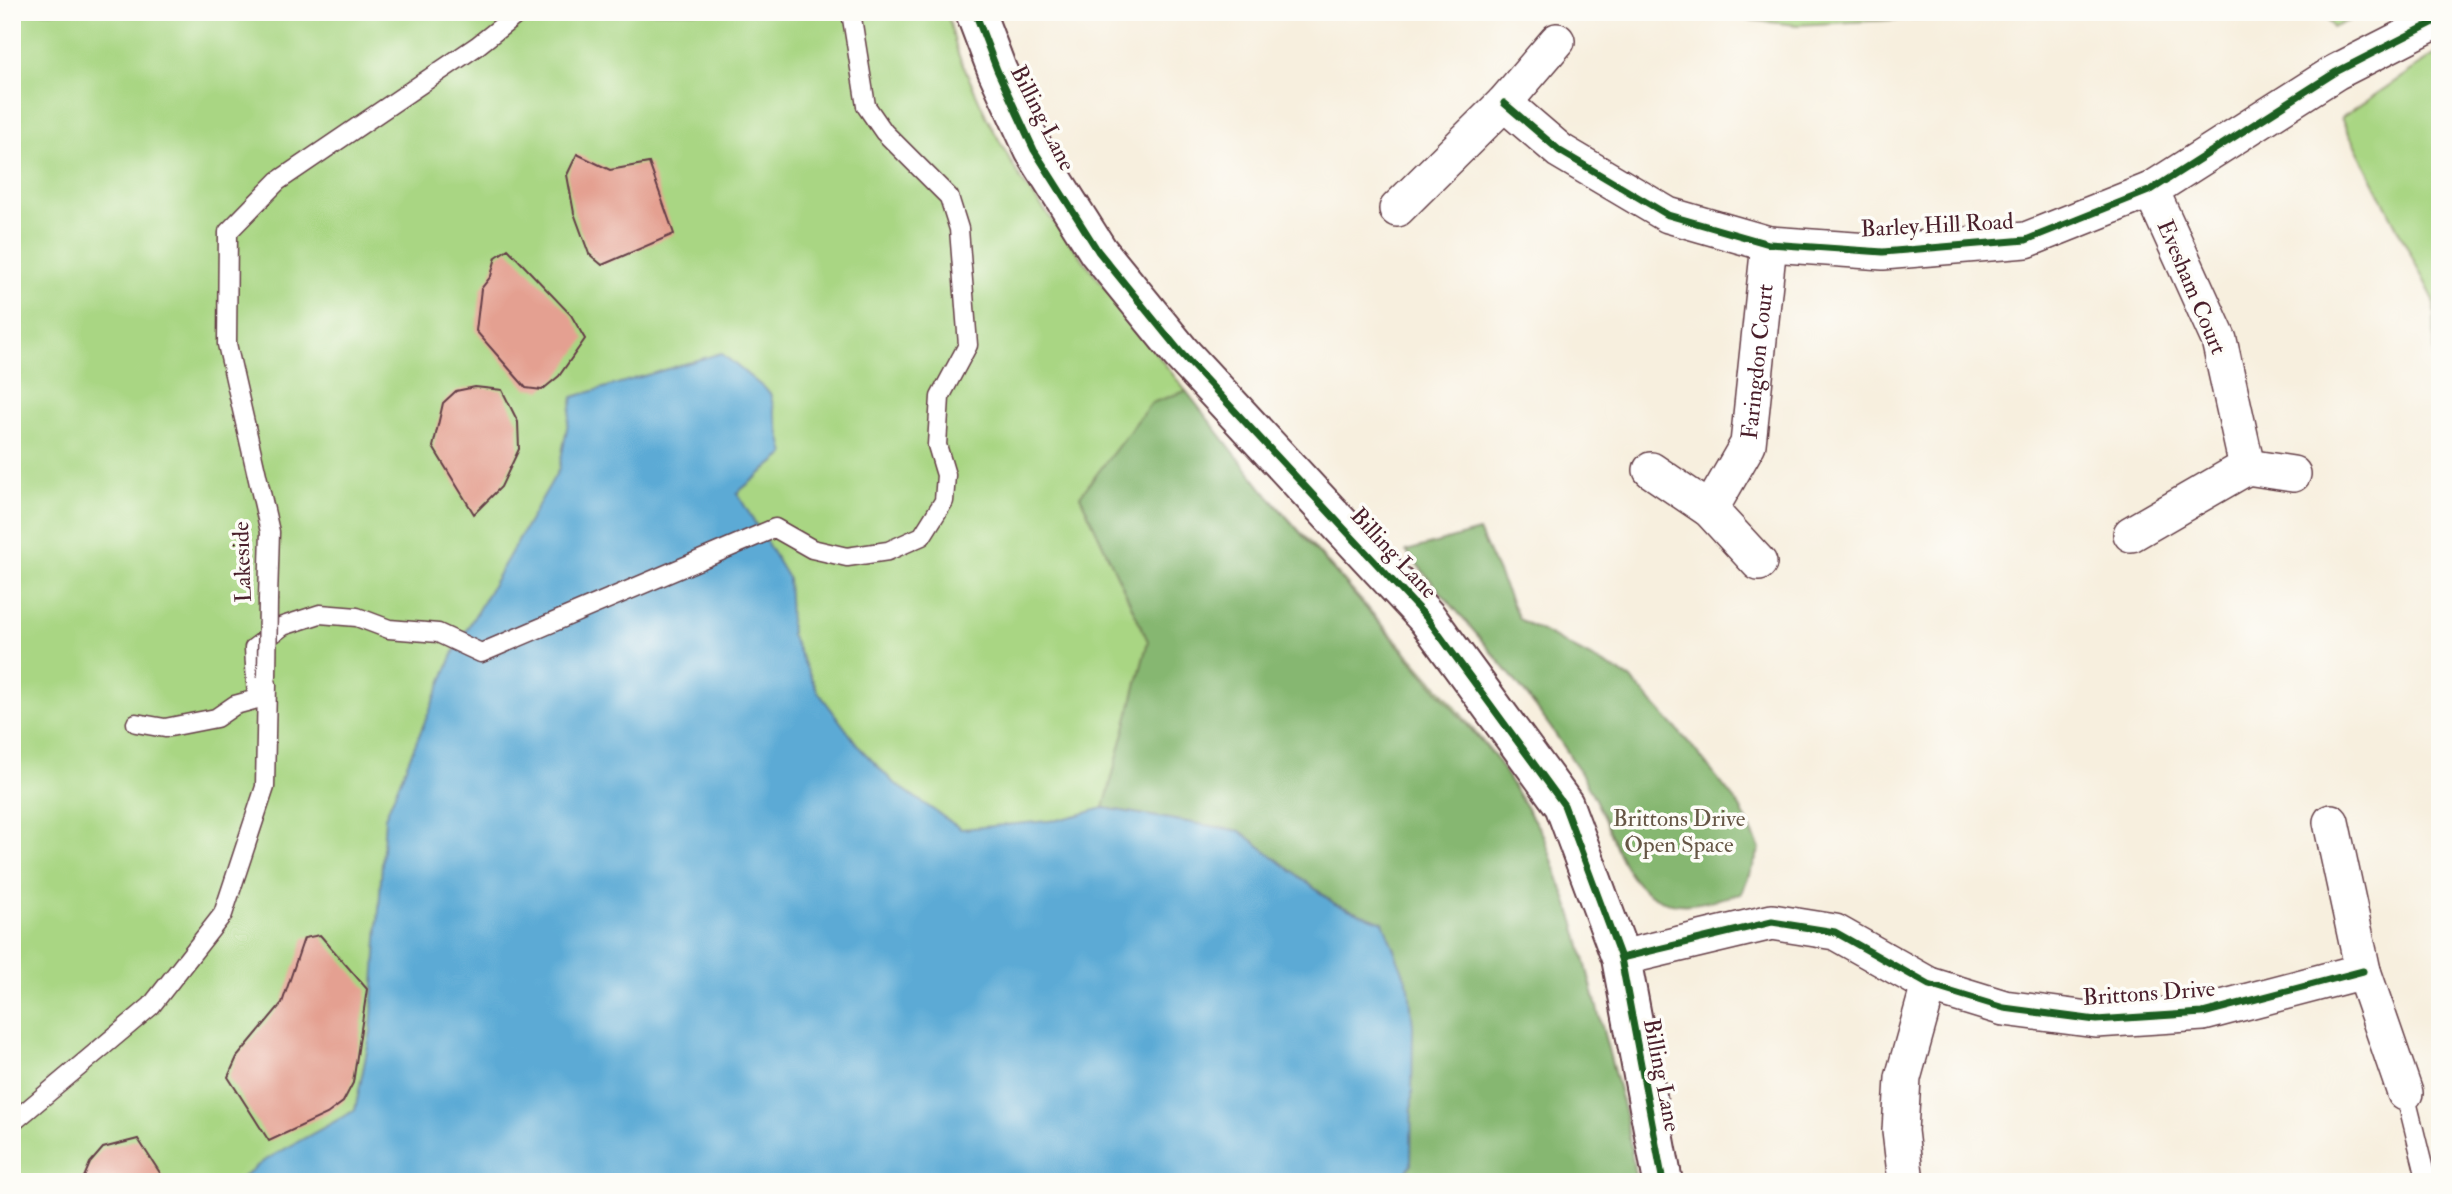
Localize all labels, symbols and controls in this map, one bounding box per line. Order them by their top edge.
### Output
street label: Billing Lane [1004,60,1082,176]
street label: Barley Hill Road [1860,207,2014,243]
street label: Evesham Court [2151,215,2233,359]
street label: Faringdon Court [1734,282,1779,441]
street label: Billing Lane [1344,501,1444,605]
street label: Lakeside [226,521,258,603]
park label: Brittons Drive Open Space [1613,804,1746,860]
street label: Brittons Drive [2082,974,2217,1012]
street label: Billing Lane [1637,1016,1687,1134]

